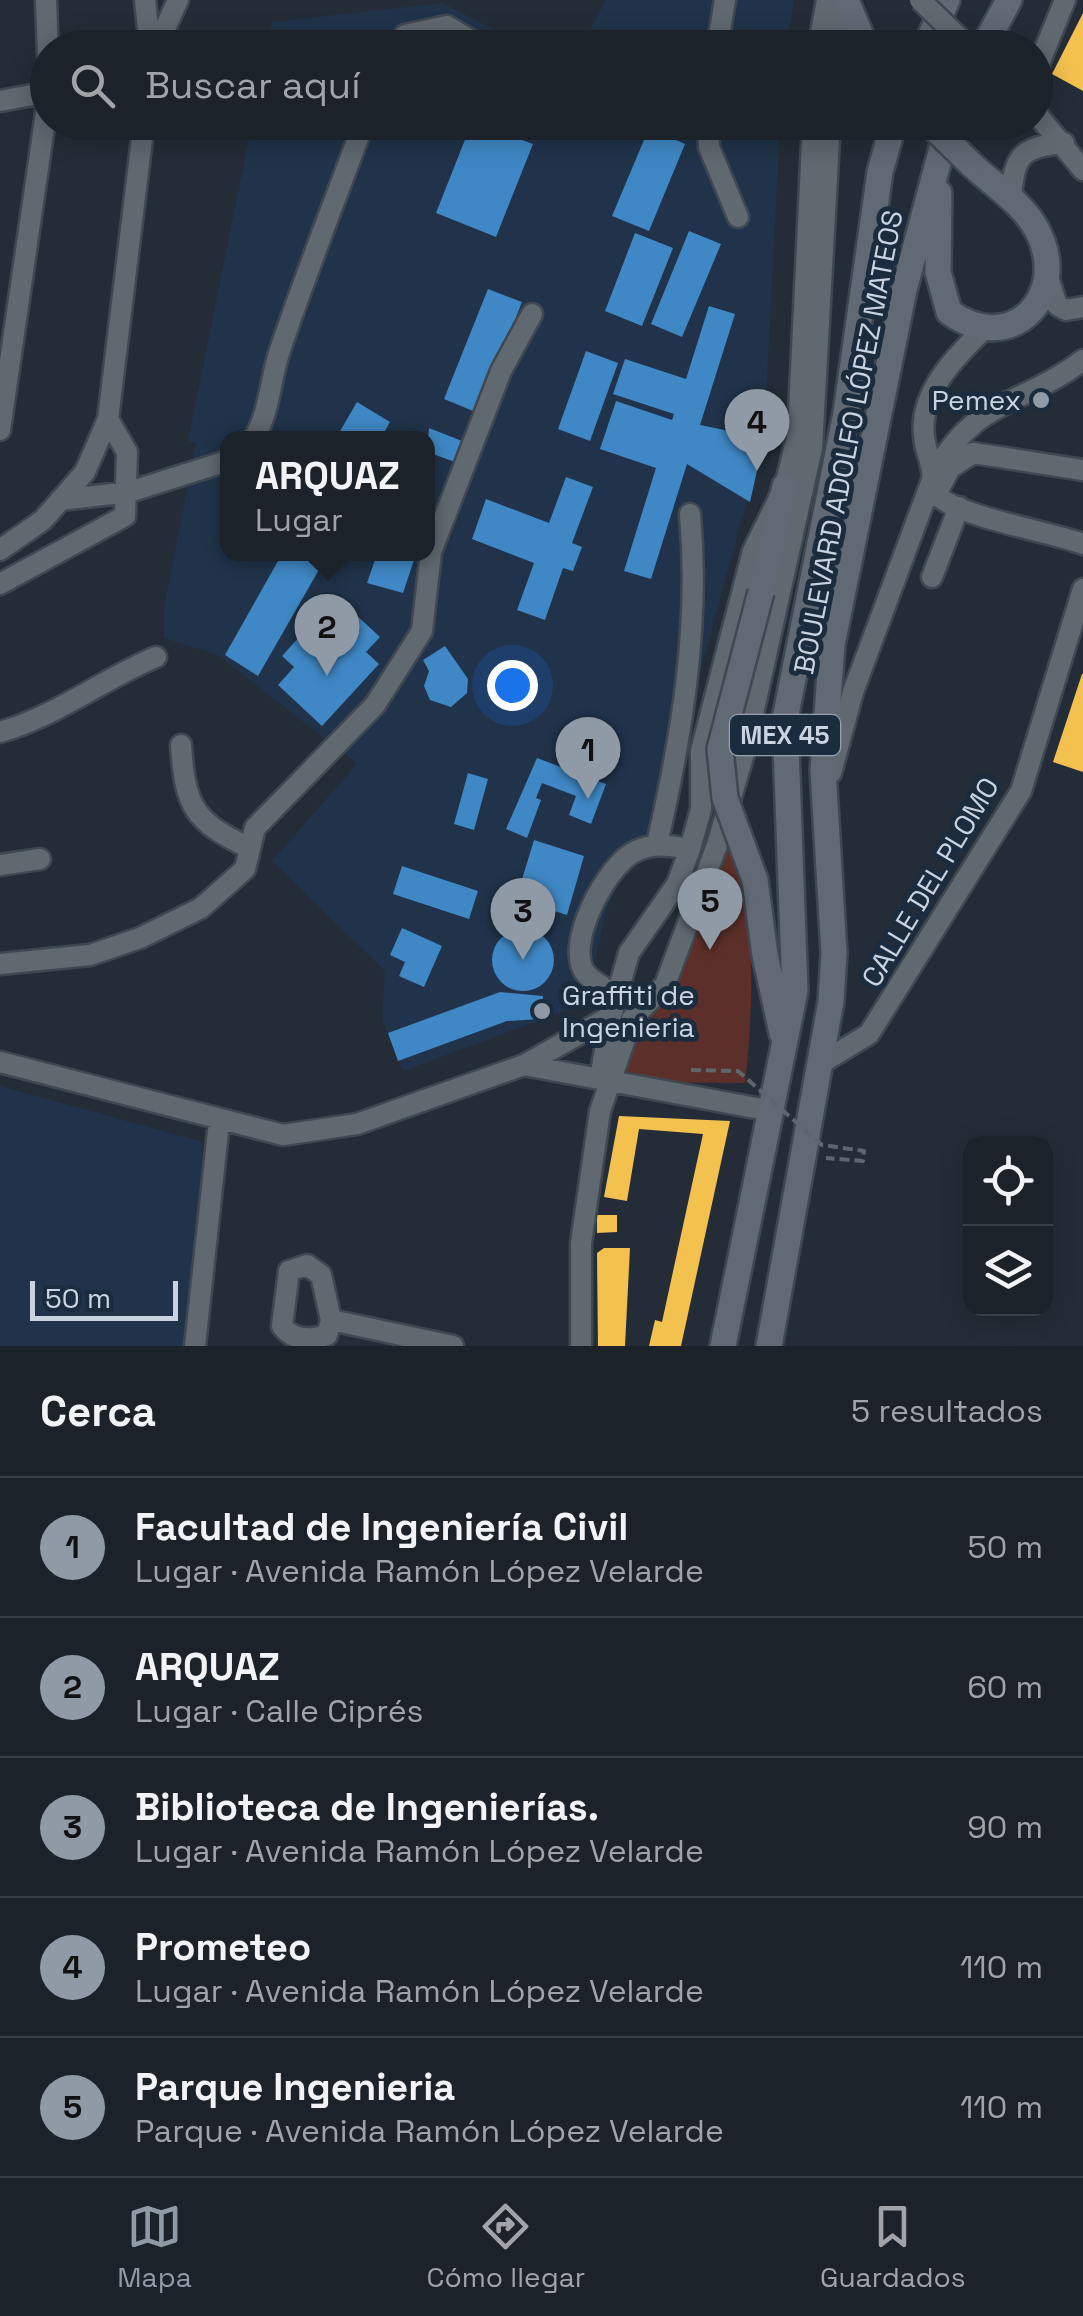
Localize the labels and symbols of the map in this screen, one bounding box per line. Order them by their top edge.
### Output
street label: BOULEVARD ADOLFO LÓPEZ MATEOS [785,207,911,677]
place label: Pemex [932,382,1021,418]
pin: 4 [724,388,790,471]
marker: Pemex [1030,389,1052,411]
pin: 2 [294,594,360,676]
your location [487,660,538,711]
road number: MEX 45 [730,715,840,755]
pin: 1 [556,716,620,799]
street label: CALLE DEL PLOMO [853,771,1007,993]
pin: 5 [678,868,742,950]
pin: 3 [490,878,556,960]
place label: Graffiti de Ingenieria [562,977,695,1045]
marker: Graffiti de Ingenieria [531,1000,553,1022]
scale bar [30,1276,178,1320]

